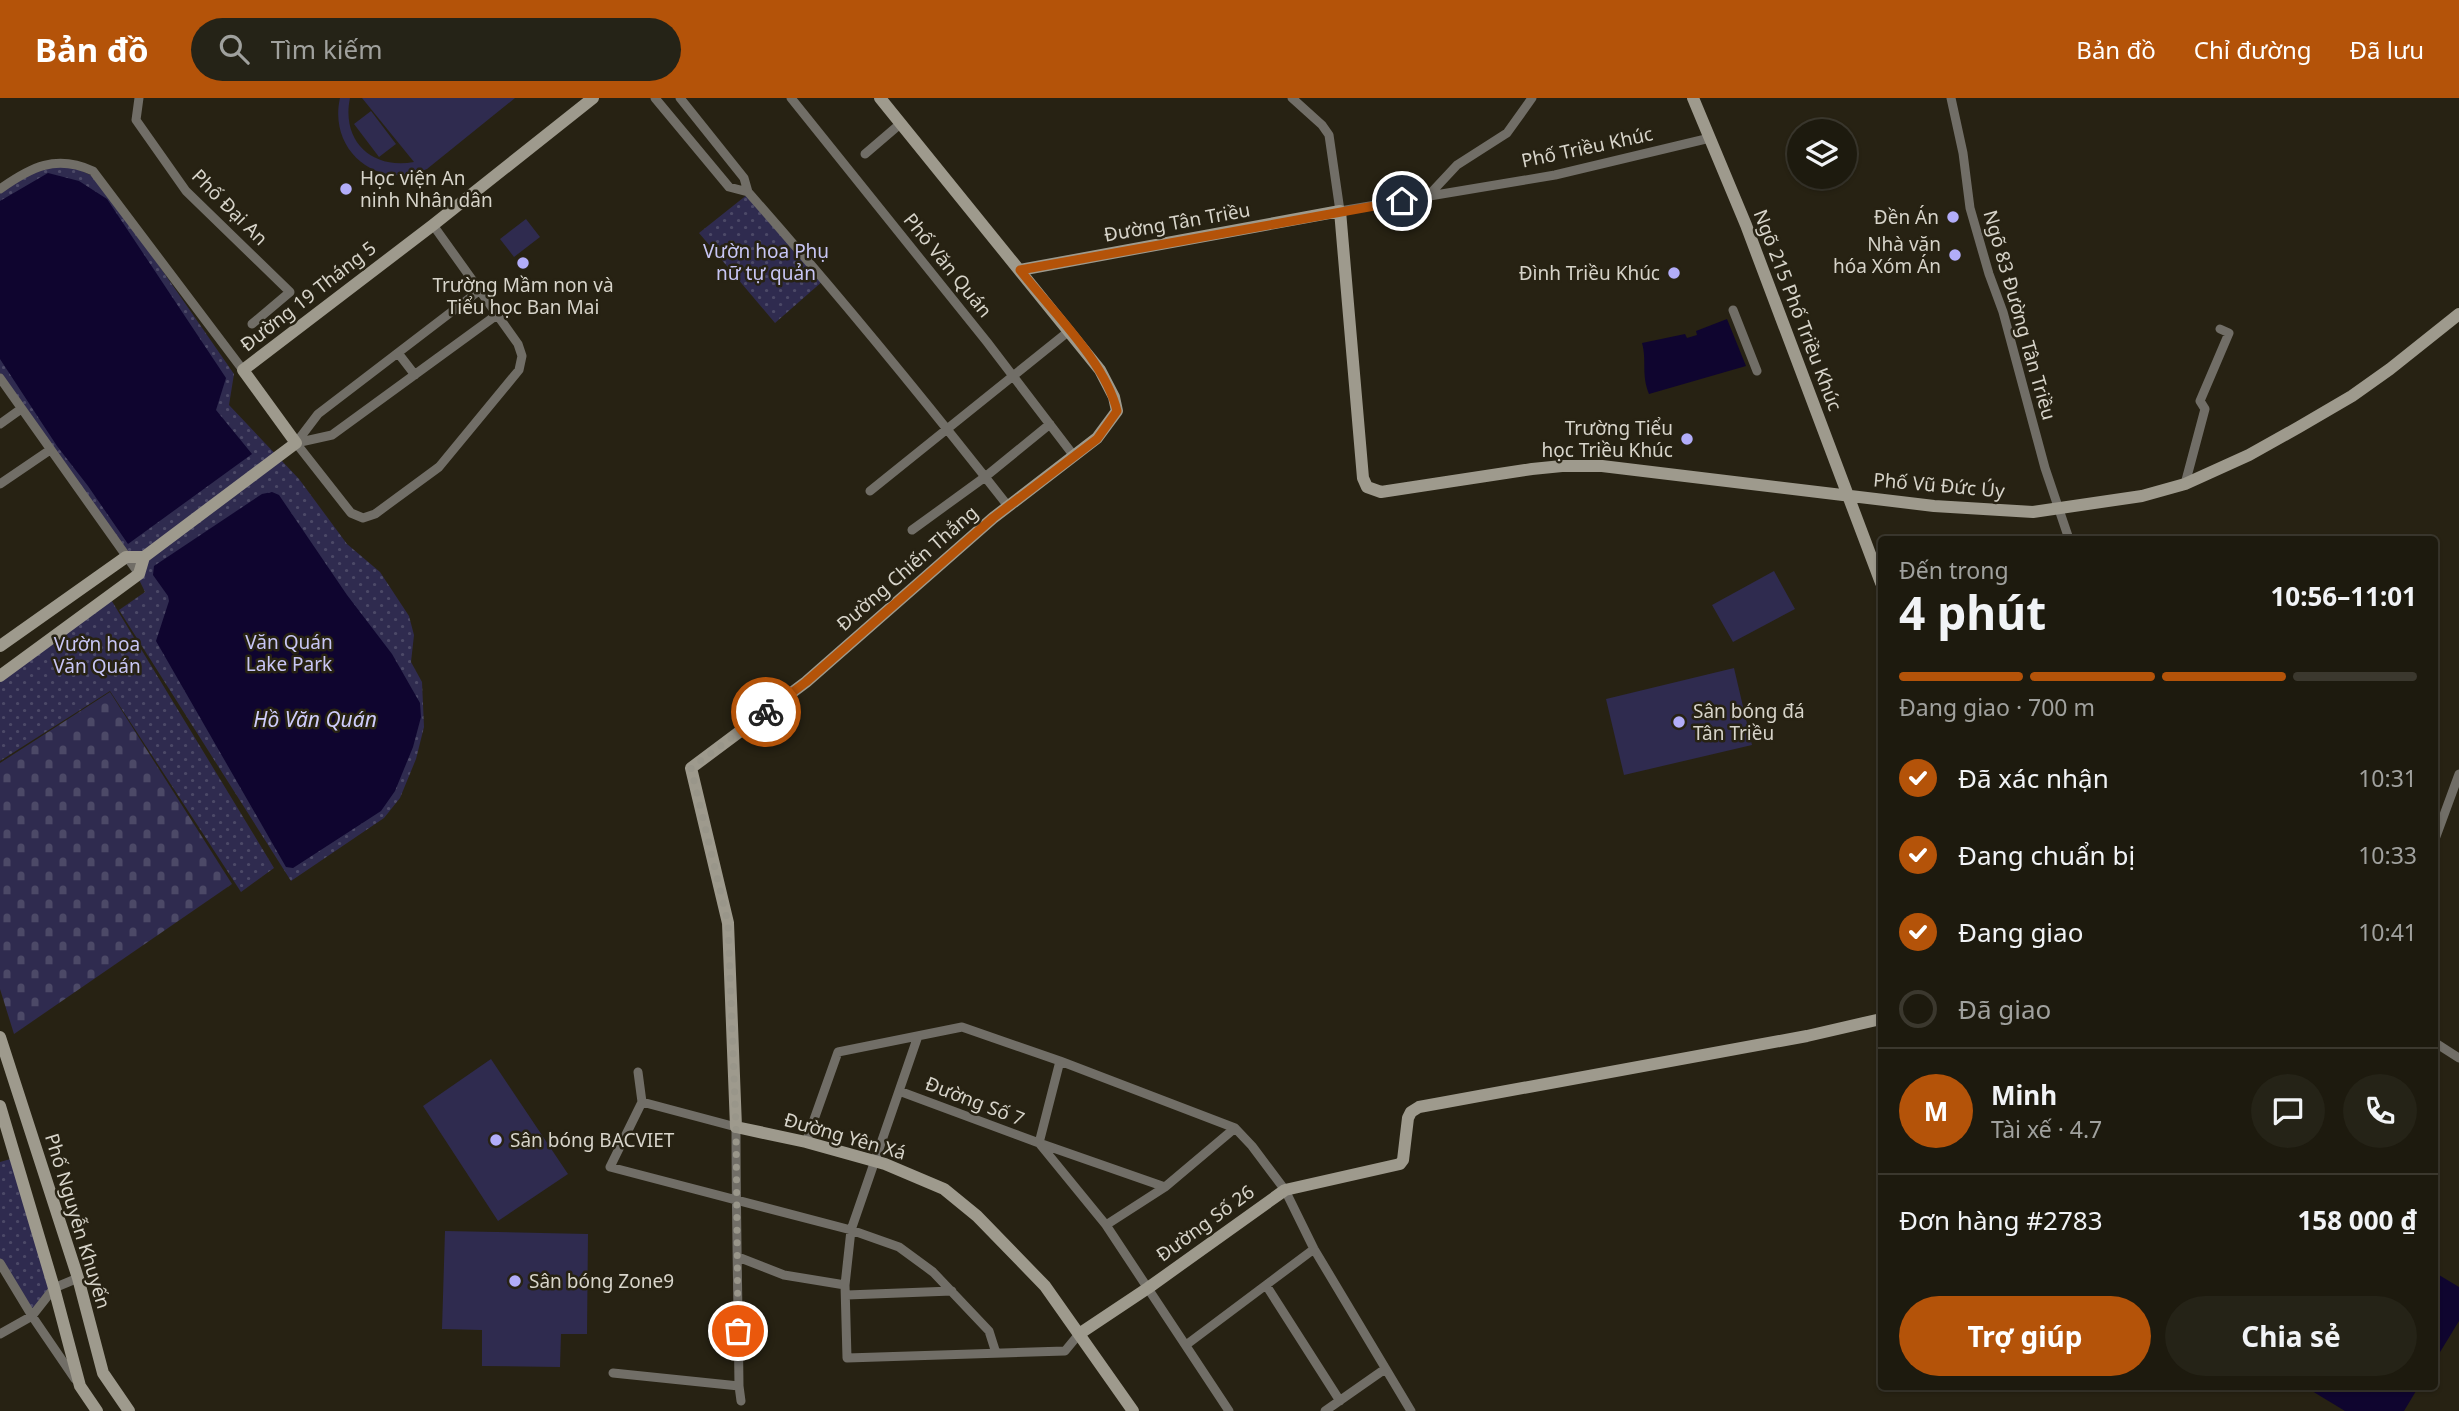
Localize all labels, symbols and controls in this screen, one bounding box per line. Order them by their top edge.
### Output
search box [191,18,681,81]
text: Bản đồ [35,27,149,72]
icon: search [215,30,253,68]
text: Tìm kiếm [271,31,382,67]
text: Bản đồ [2076,33,2156,66]
text: Chỉ đường [2194,33,2312,66]
text: Đã lưu [2350,33,2424,66]
map controls [1787,119,1857,189]
button: layers [1787,119,1857,189]
street label: Phố Triều Khúc [1519,120,1655,174]
street label: Phố Đại An [186,163,274,251]
place label: Học viện An ninh Nhân dân [360,165,493,213]
pin [1372,171,1432,231]
marker: Học viện An ninh Nhân dân [338,181,354,197]
icon: home [1383,182,1421,220]
street label: Đường Tân Triều [1102,196,1252,248]
place label: Đền Án [1874,204,1939,230]
street label: Ngõ 215 Phố Triều Khúc [1748,205,1848,415]
street label: Phố Văn Quán [898,207,998,323]
street label: Ngõ 83 Đường Tân Triều [1978,207,2062,423]
marker: Đền Án [1945,209,1961,225]
place label: Nhà văn hóa Xóm Án [1833,231,1941,279]
street label: Đường 19 Tháng 5 [235,235,381,357]
park label: Vườn hoa Phụ nữ tự quản [703,238,829,286]
marker: Nhà văn hóa Xóm Án [1947,247,1963,263]
marker: Trường Mầm non và Tiểu học Ban Mai [515,255,531,271]
place label: Đình Triều Khúc [1519,260,1660,286]
marker: Đình Triều Khúc [1666,265,1682,281]
place label: Trường Mầm non và Tiểu học Ban Mai [432,272,614,320]
place label: Trường Tiểu học Triều Khúc [1542,415,1673,463]
marker: Trường Tiểu học Triều Khúc [1679,431,1695,447]
street label: Phố Vũ Đức Úy [1872,466,2006,504]
street label: Đường Chiến Thắng [831,499,983,637]
text: Đến trong [1899,554,2009,586]
text: 10:56–11:01 [2270,578,2417,614]
text: 4 phút [1899,581,2046,643]
park label: Văn Quán Lake Park [245,629,333,677]
park label: Vườn hoa Văn Quán [53,631,141,679]
courier [731,677,801,747]
text: Đang giao · 700 m [1899,691,2095,723]
icon: bike [747,693,785,731]
place label: Sân bóng đá Tân Triều [1693,698,1805,746]
water label: Hồ Văn Quán [253,705,377,733]
marker: Sân bóng đá Tân Triều [1671,714,1687,730]
icon: check [1899,759,1937,797]
text: Đã xác nhận [1958,760,2109,796]
text: 10:31 [2358,762,2417,794]
icon: check [1899,836,1937,874]
text: Đang chuẩn bị [1958,837,2135,873]
text: 10:33 [2358,839,2417,871]
icon: check [1899,913,1937,951]
text: Đang giao [1958,914,2083,950]
text: 10:41 [2358,916,2417,948]
text: Đã giao [1958,991,2051,1027]
street label: Đường Số 7 [922,1070,1028,1132]
button: chat [2251,1074,2325,1148]
button: phone [2343,1074,2417,1148]
text: Minh [1991,1077,2057,1113]
text: M [1924,1093,1948,1129]
street label: Đường Yên Xá [781,1106,909,1166]
text: Tài xế · 4.7 [1991,1113,2102,1145]
place label: Sân bóng BACVIET [510,1127,675,1153]
street label: Phố Nguyễn Khuyến [39,1130,117,1312]
marker: Sân bóng BACVIET [488,1132,504,1148]
street label: Đường Số 26 [1151,1179,1259,1267]
text: Đơn hàng #2783 [1899,1202,2103,1238]
text: 158 000 ₫ [2297,1202,2417,1238]
place label: Sân bóng Zone9 [529,1268,674,1294]
marker: Sân bóng Zone9 [507,1273,523,1289]
button: Trợ giúp [1899,1296,2151,1376]
button: Chia sẻ [2165,1296,2417,1376]
pin [708,1301,768,1361]
icon: bag [719,1312,757,1350]

